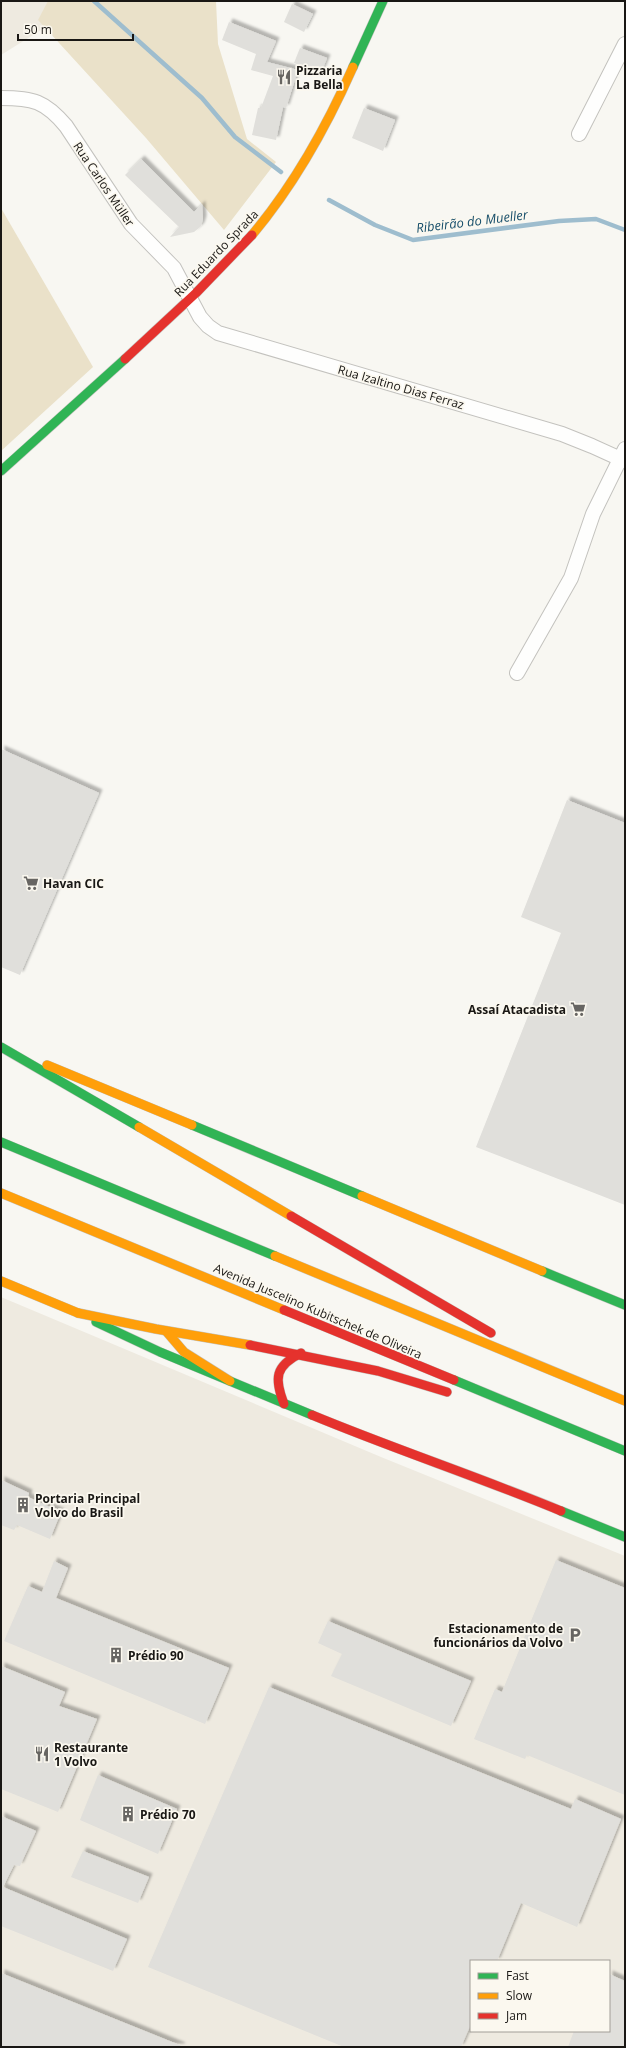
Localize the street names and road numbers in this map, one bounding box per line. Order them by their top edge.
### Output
street label: Rua Carlos Müller [69,138,139,230]
street label: Rua Eduardo Sprada [170,206,262,300]
street label: Rua Izaltino Dias Ferraz [336,361,466,413]
street label: Avenida Juscelino Kubitschek de Oliveira [211,1259,425,1363]

